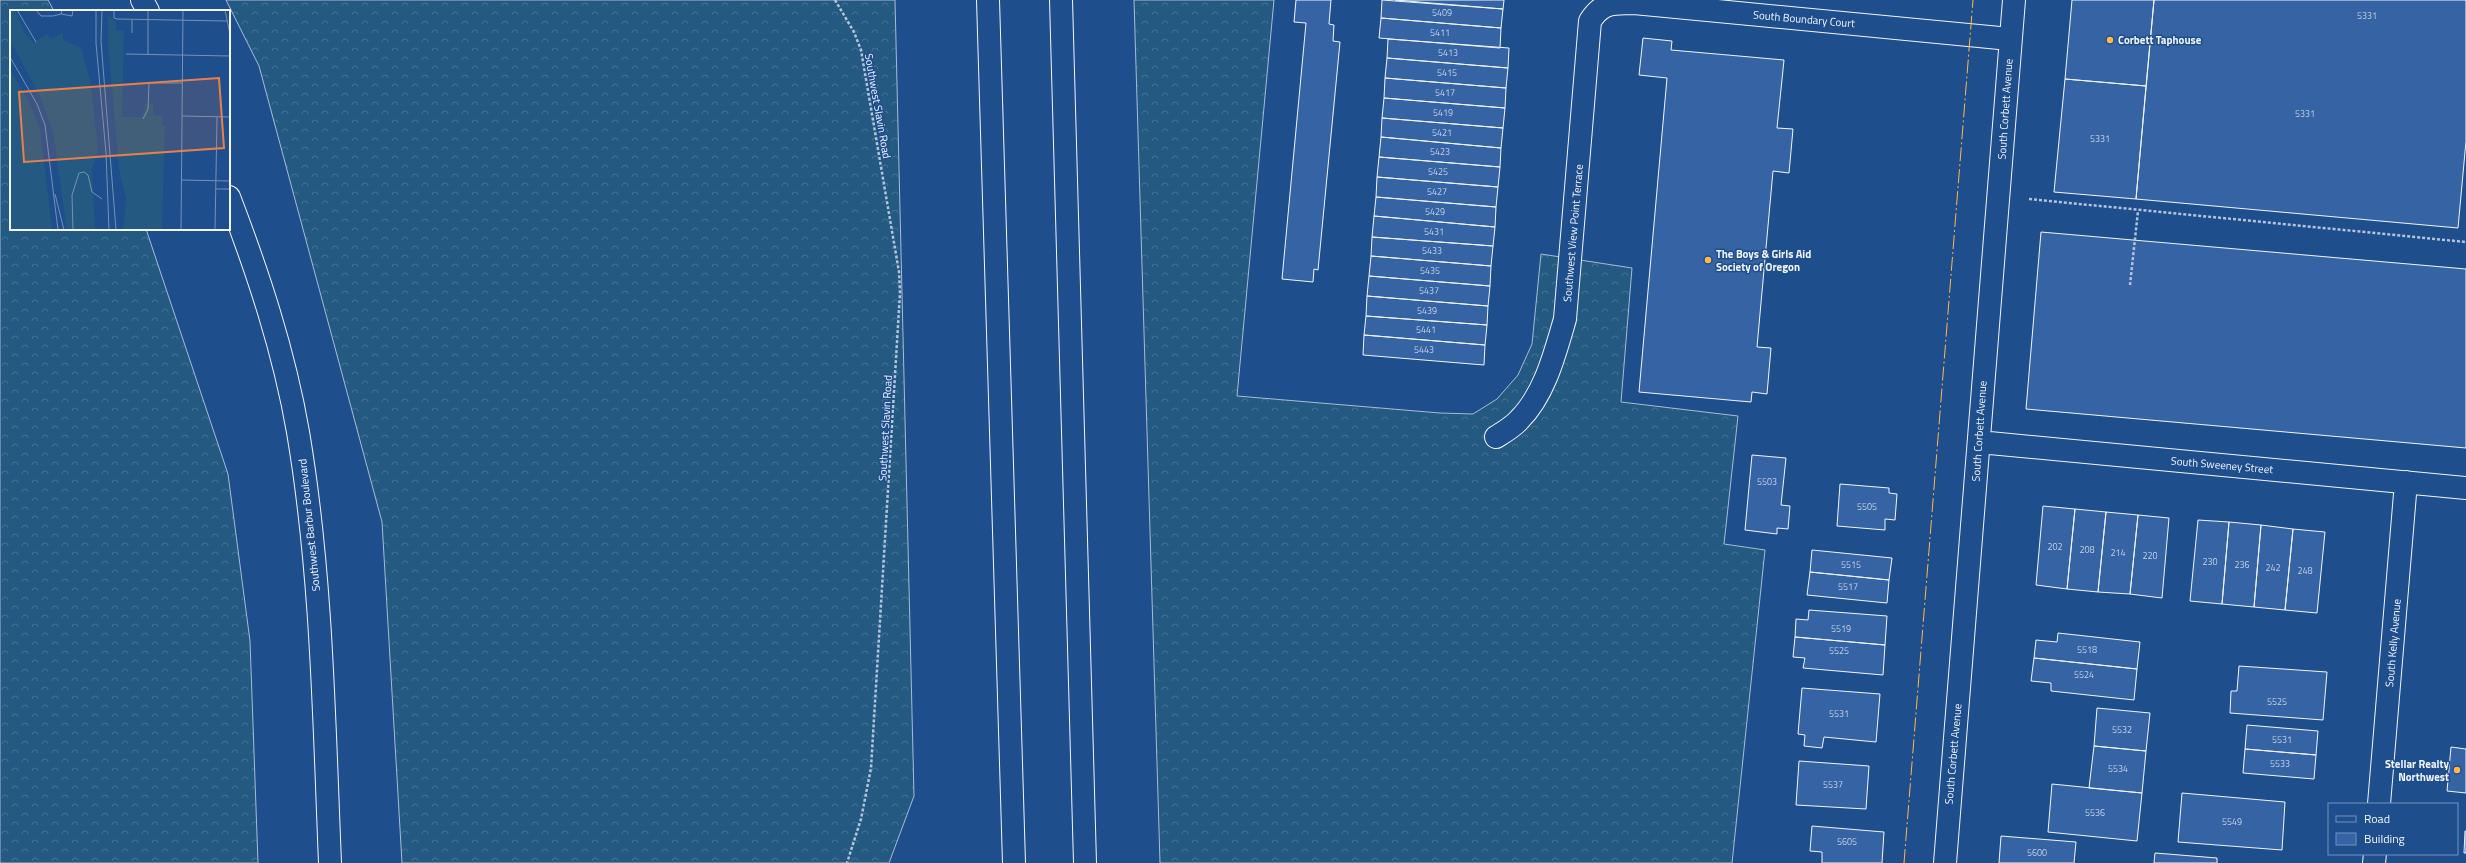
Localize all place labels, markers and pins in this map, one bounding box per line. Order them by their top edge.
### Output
place label: Corbett Taphouse [2118,32,2202,48]
marker: Corbett Taphouse [2105,35,2115,45]
place label: The Boys & Girls Aid Society of Oregon [1716,246,1811,275]
marker: The Boys & Girls Aid Society of Oregon [1703,255,1713,265]
place label: Stellar Realty Northwest [2385,756,2449,785]
marker: Stellar Realty Northwest [2452,765,2462,775]

